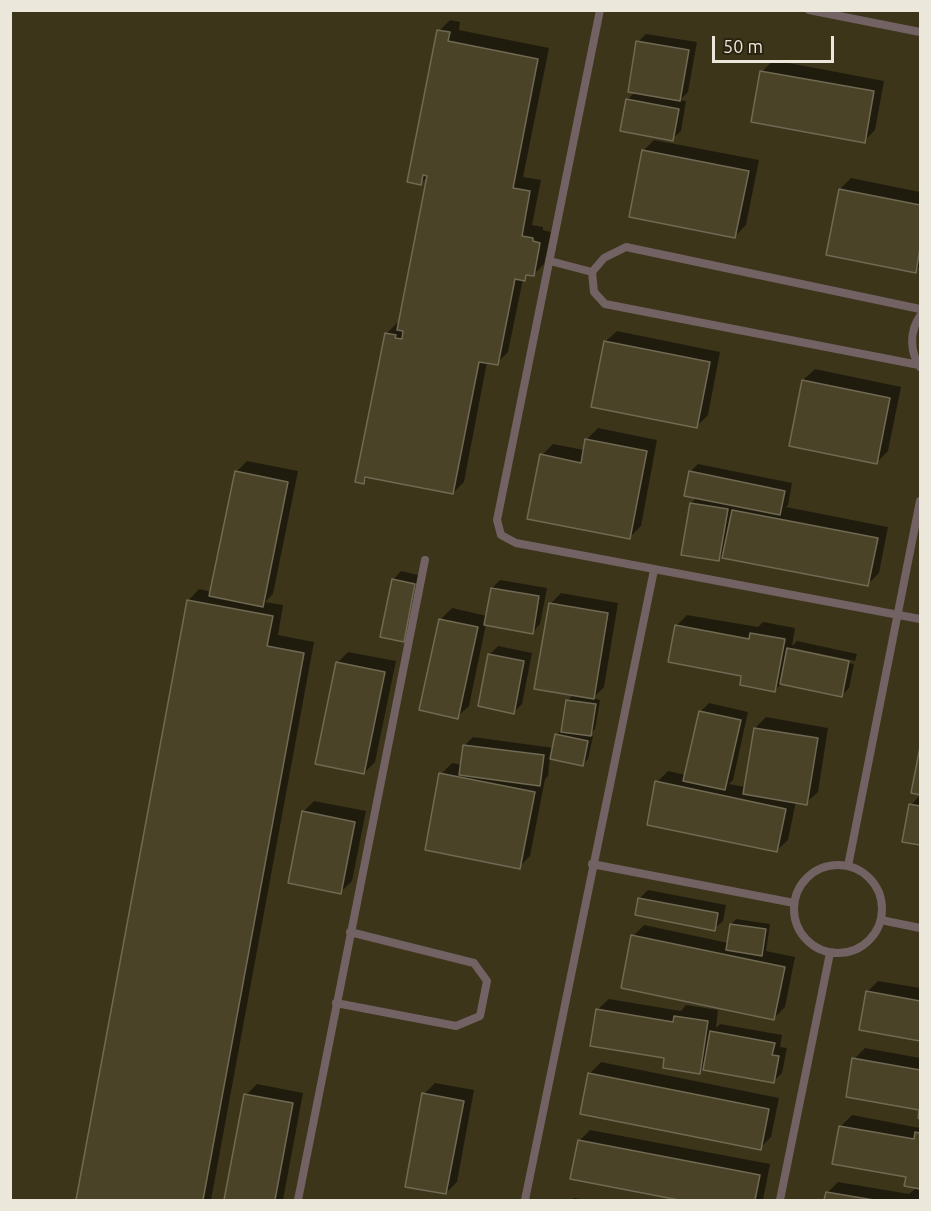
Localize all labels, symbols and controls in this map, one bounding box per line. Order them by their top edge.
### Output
scale bar [715,24,836,62]
text: 50 m [723,36,763,56]

